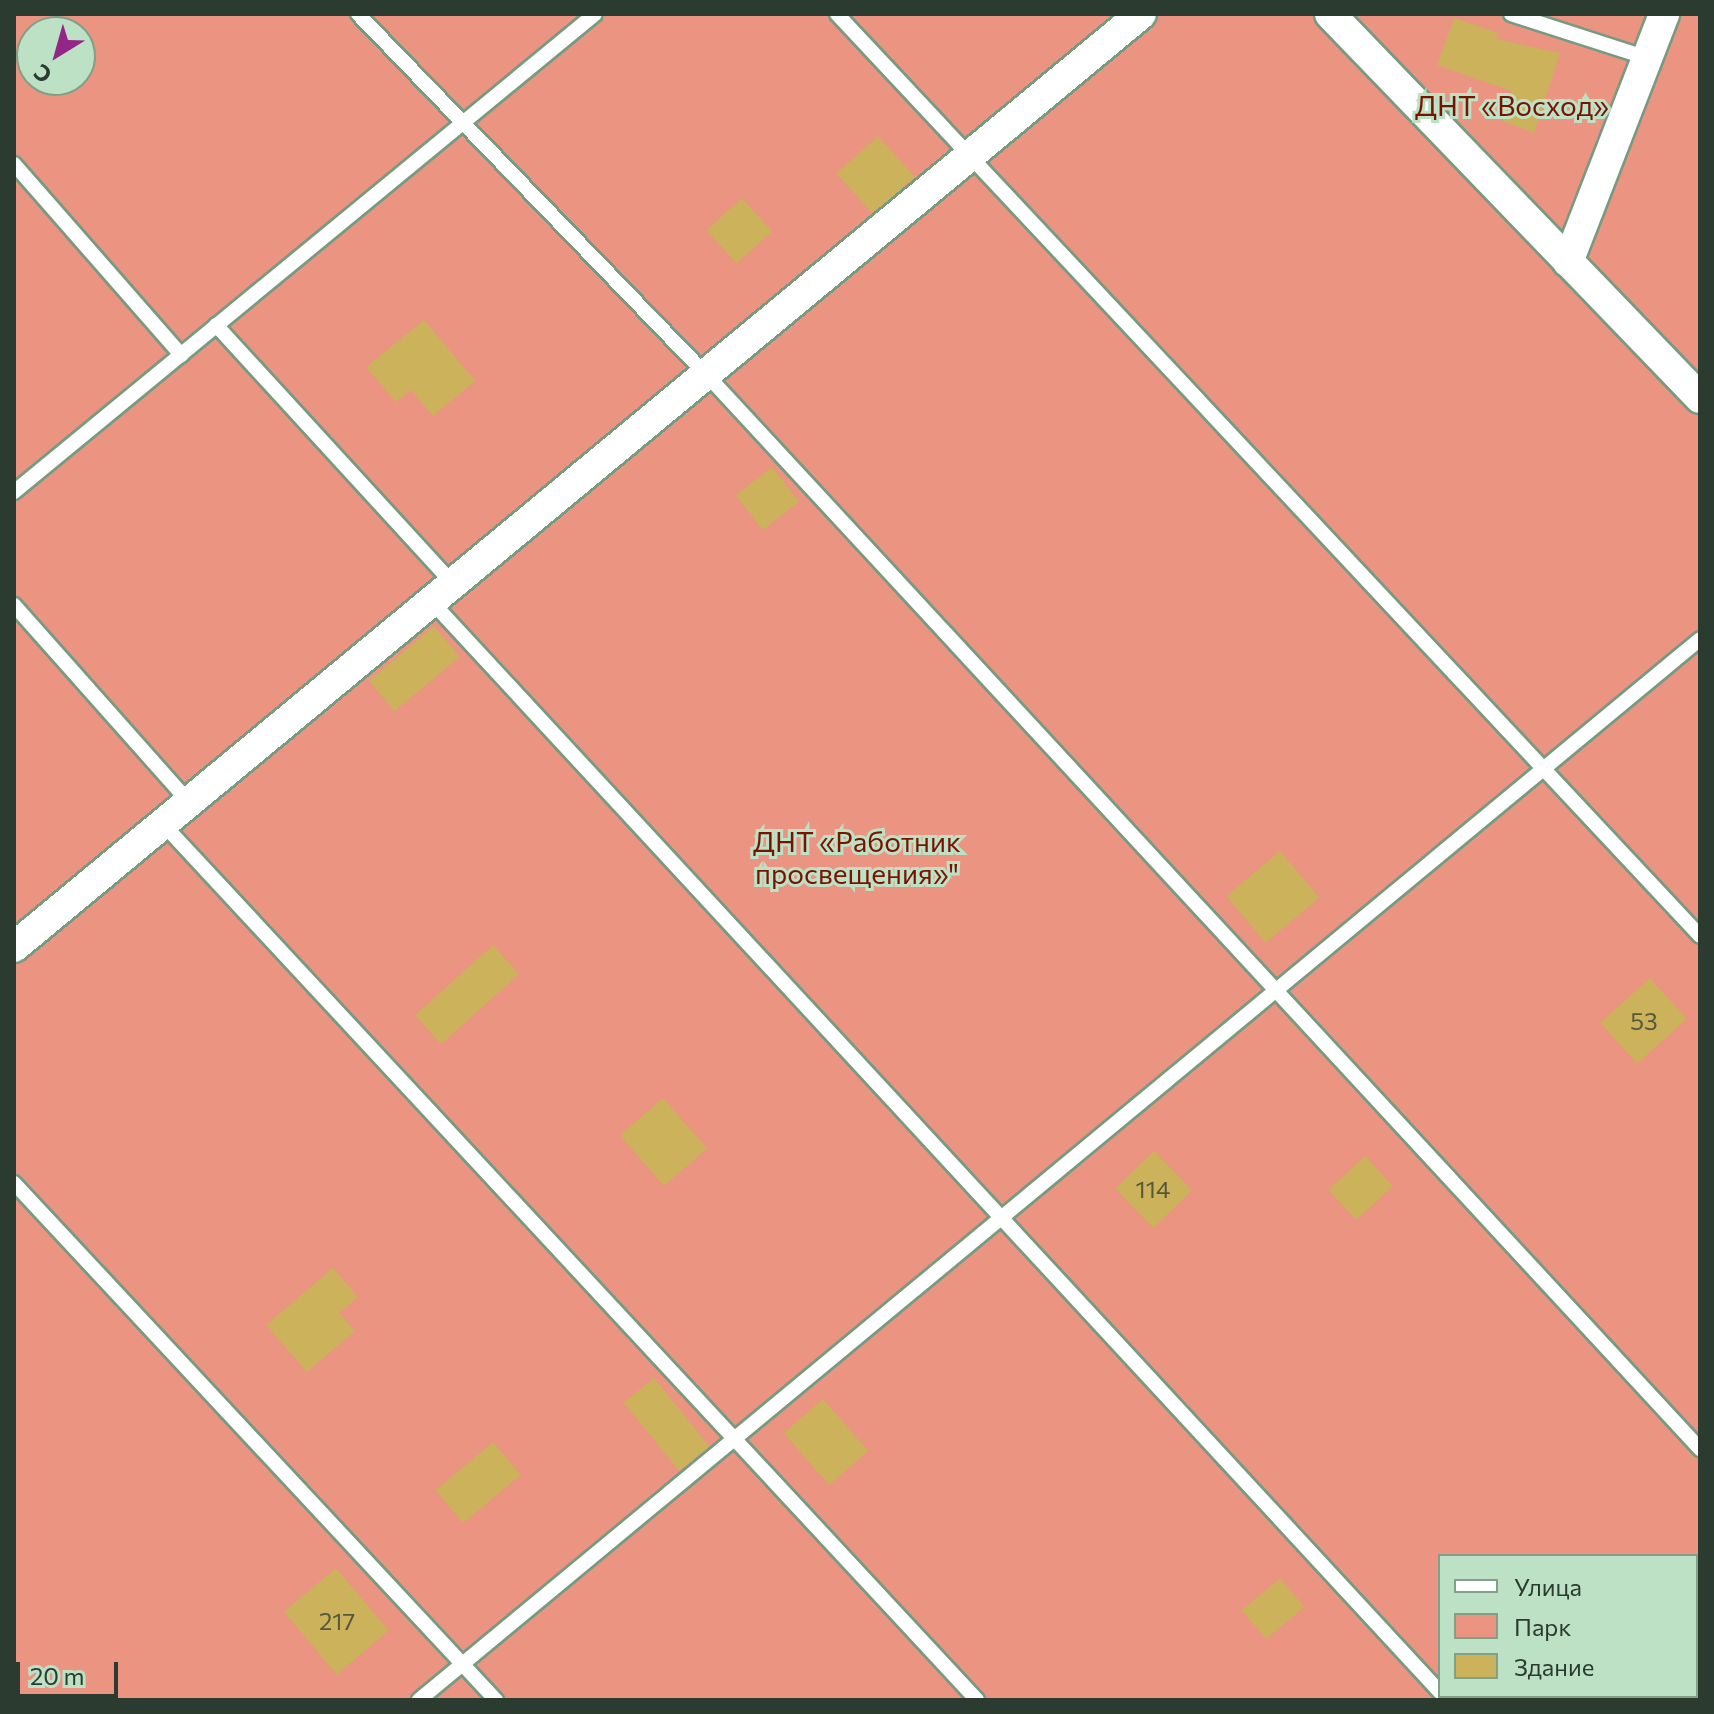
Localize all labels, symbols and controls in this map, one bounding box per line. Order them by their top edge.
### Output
north arrow [16,16,96,96]
text: С [28,59,57,89]
park label: ДНТ «Восход» [1415,88,1609,122]
park label: ДНТ «Работник просвещения»" [753,824,961,890]
house number: 53 [1630,1007,1658,1035]
house number: 114 [1136,1175,1170,1203]
legend [1438,1554,1698,1698]
text: Улица [1514,1572,1582,1601]
house number: 217 [319,1607,355,1635]
text: Парк [1514,1612,1571,1641]
scale bar [20,1646,122,1696]
text: Здание [1514,1652,1594,1681]
text: 20 m [30,1661,84,1690]

